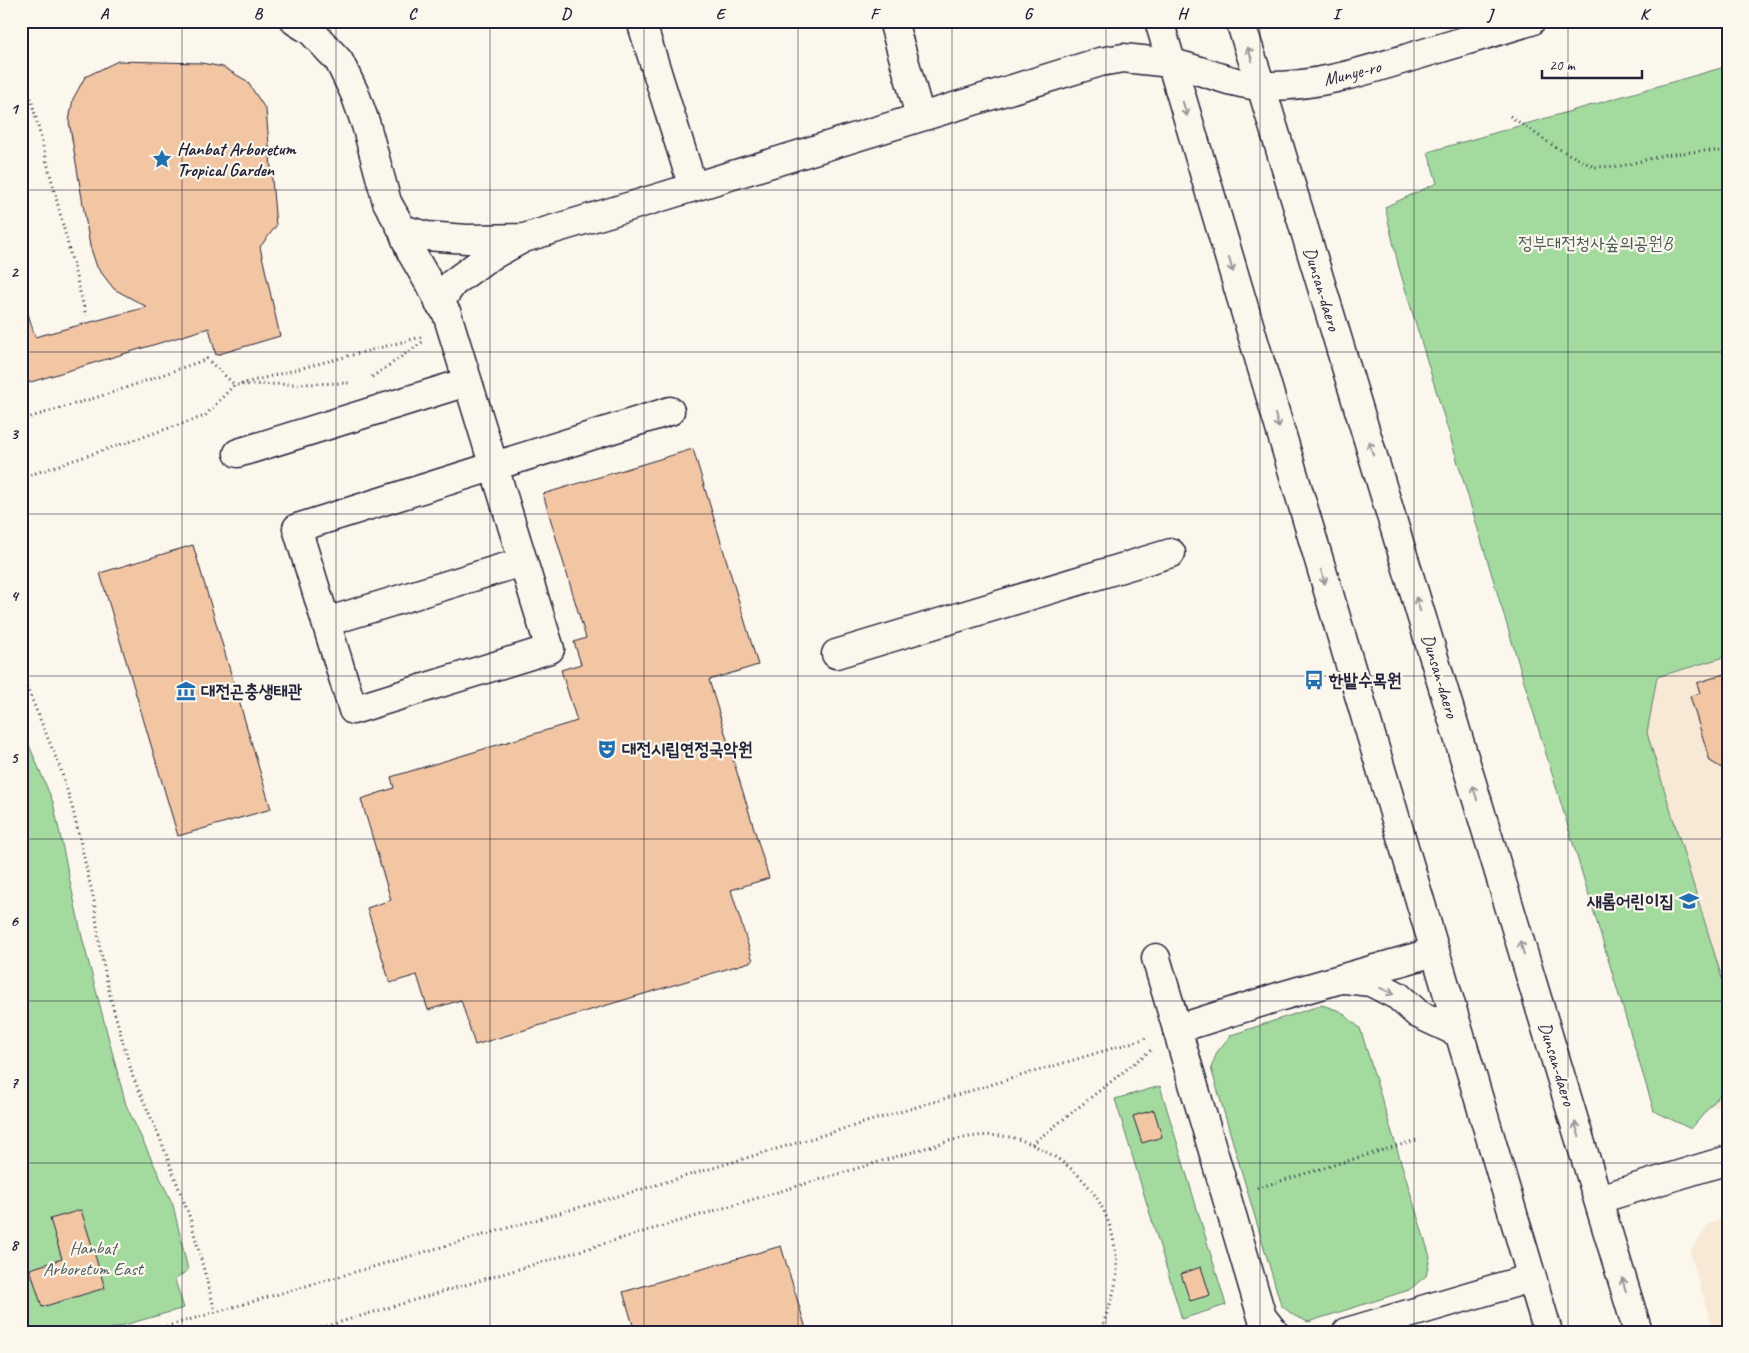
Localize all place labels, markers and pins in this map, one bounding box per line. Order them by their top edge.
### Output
place label: Hanbat Arboretum Tropical Garden [177,138,296,181]
place icon: Hanbat Arboretum Tropical Garden [151,148,173,170]
bus stop icon: 한밭수목원 [1303,669,1325,691]
place label: 한밭수목원 [1328,669,1401,691]
museum icon: 대전곤충생태관 [175,680,197,702]
place label: 대전곤충생태관 [201,680,303,702]
theatre icon: 대전시립연정국악원 [596,738,618,760]
place label: 대전시립연정국악원 [622,738,752,760]
place label: 새롬어린이집 [1586,890,1674,912]
school or university icon: 새롬어린이집 [1678,890,1700,912]

